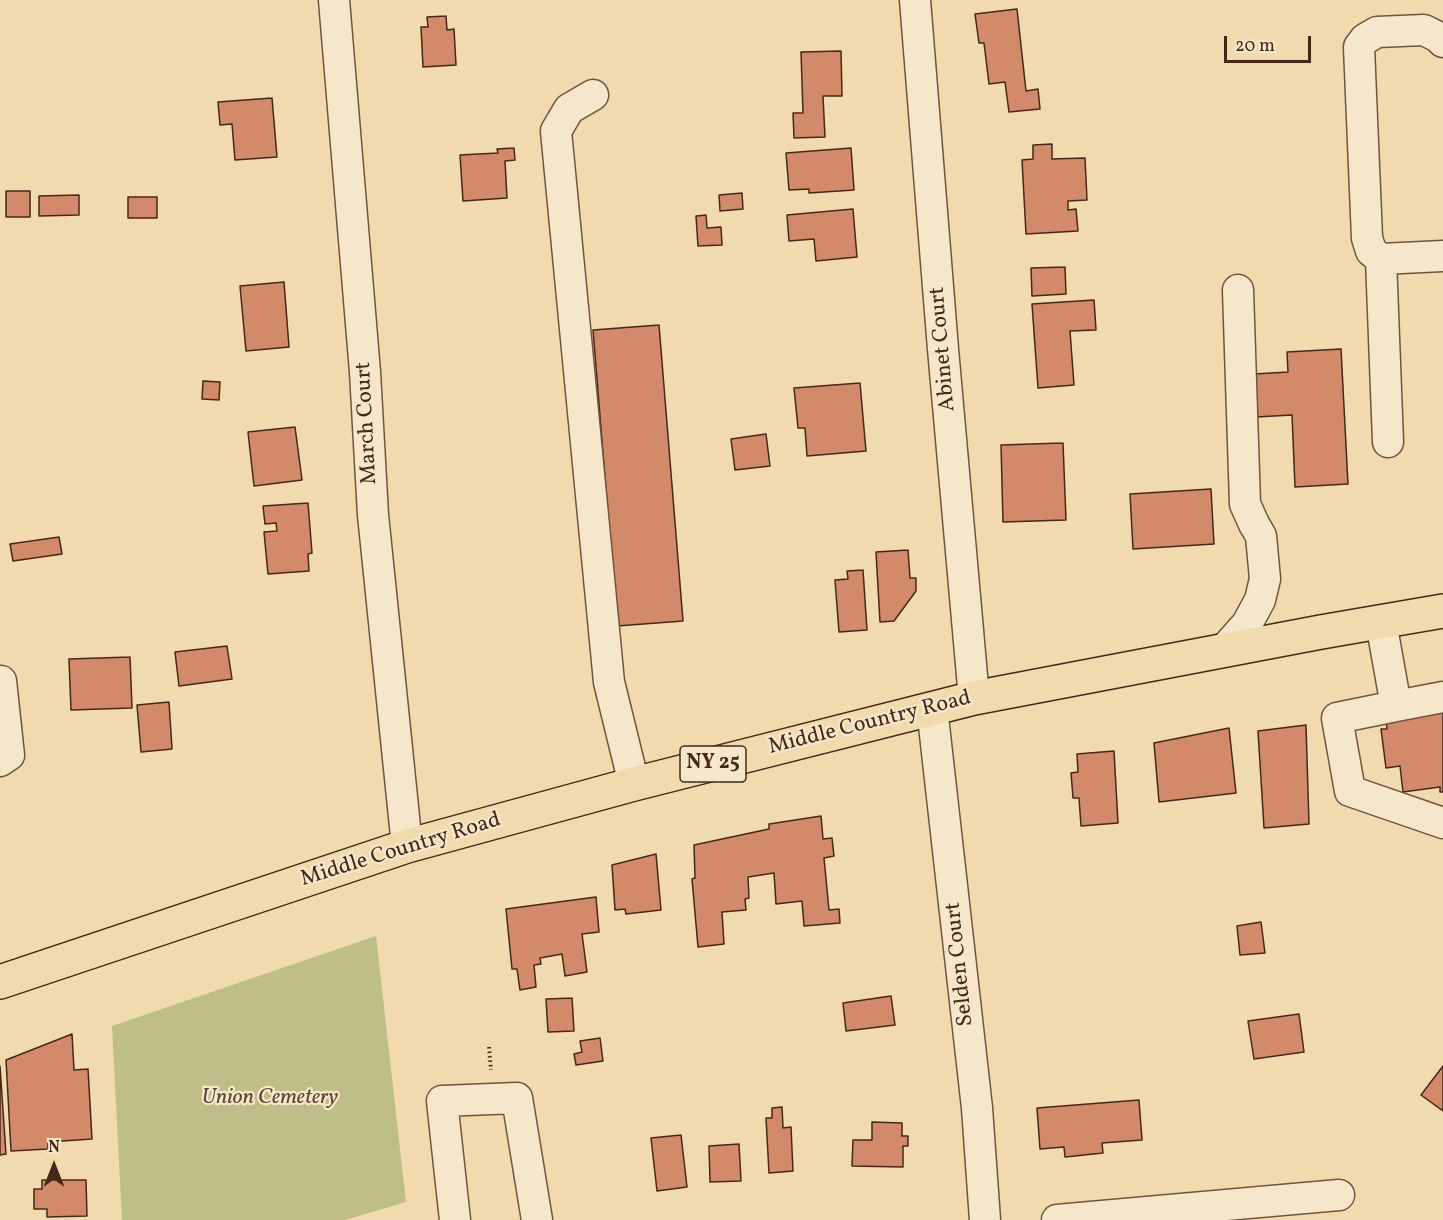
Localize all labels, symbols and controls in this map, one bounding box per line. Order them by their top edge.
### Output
scale bar [1227,24,1314,62]
text: 20 m [1235,34,1275,59]
street label: Abinet Court [925,285,963,413]
street label: March Court [352,361,384,485]
street label: Middle Country Road [766,686,974,762]
road number: NY 25 [680,746,746,782]
street label: Middle Country Road [298,808,504,894]
street label: Selden Court [941,900,981,1028]
park label: Union Cemetery [202,1086,338,1112]
north arrow [24,1136,84,1196]
text: N [48,1137,60,1159]

